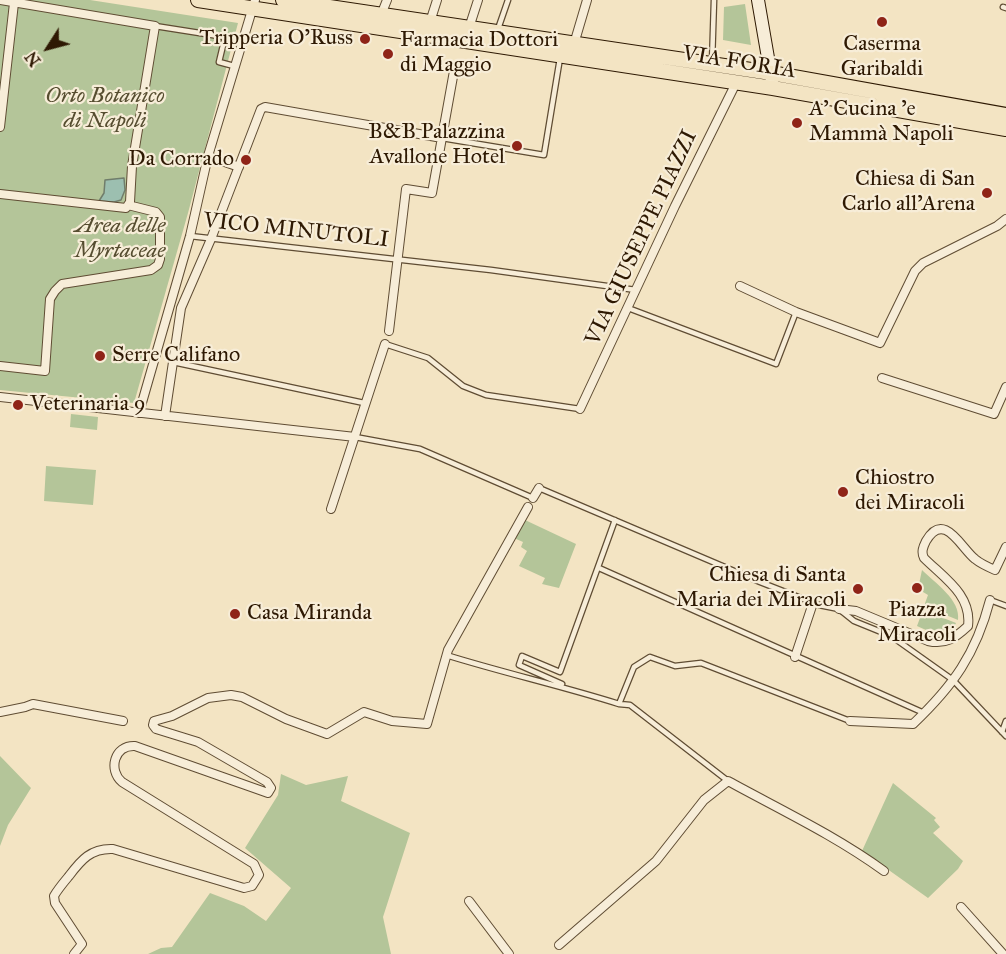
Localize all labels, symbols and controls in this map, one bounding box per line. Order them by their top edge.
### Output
marker: Caserma Garibaldi [875,15,889,29]
north arrow [18,18,78,78]
place label: Tripperia O'Russ [199,26,353,52]
place label: Farmacia Dottori di Maggio [400,28,558,80]
marker: Tripperia O'Russ [358,32,372,46]
place label: Caserma Garibaldi [841,32,923,84]
street label: VIA FORIA [680,41,798,85]
marker: Farmacia Dottori di Maggio [381,47,395,61]
text: N [21,48,45,70]
park label: Orto Botanico di Napoli [45,84,165,136]
place label: A' Cucina 'e Mammà Napoli [809,97,954,148]
marker: A' Cucina 'e Mammà Napoli [790,116,804,130]
place label: B&B Palazzina Avallone Hotel [368,120,505,172]
street label: VIA GIUSEPPE PIAZZI [580,126,704,350]
marker: B&B Palazzina Avallone Hotel [510,139,524,153]
place label: Da Corrado [128,147,234,173]
marker: Da Corrado [239,153,253,167]
place label: Chiesa di San Carlo all'Arena [842,167,975,218]
marker: Chiesa di San Carlo all'Arena [980,186,994,200]
street label: VICO MINUTOLI [202,208,390,254]
park label: Area delle Myrtaceae [75,214,165,266]
place label: Serre Califano [112,343,240,369]
marker: Serre Califano [93,349,107,363]
place label: Veterinaria 9 [30,392,145,418]
marker: Veterinaria 9 [11,398,25,412]
place label: Chiostro dei Miracoli [855,466,965,518]
marker: Chiostro dei Miracoli [836,485,850,499]
place label: Chiesa di Santa Maria dei Miracoli [676,563,846,614]
marker: Piazza Miracoli [910,581,924,595]
marker: Chiesa di Santa Maria dei Miracoli [851,582,865,596]
place label: Piazza Miracoli [878,598,956,650]
place label: Casa Miranda [247,601,372,627]
marker: Casa Miranda [228,607,242,621]

